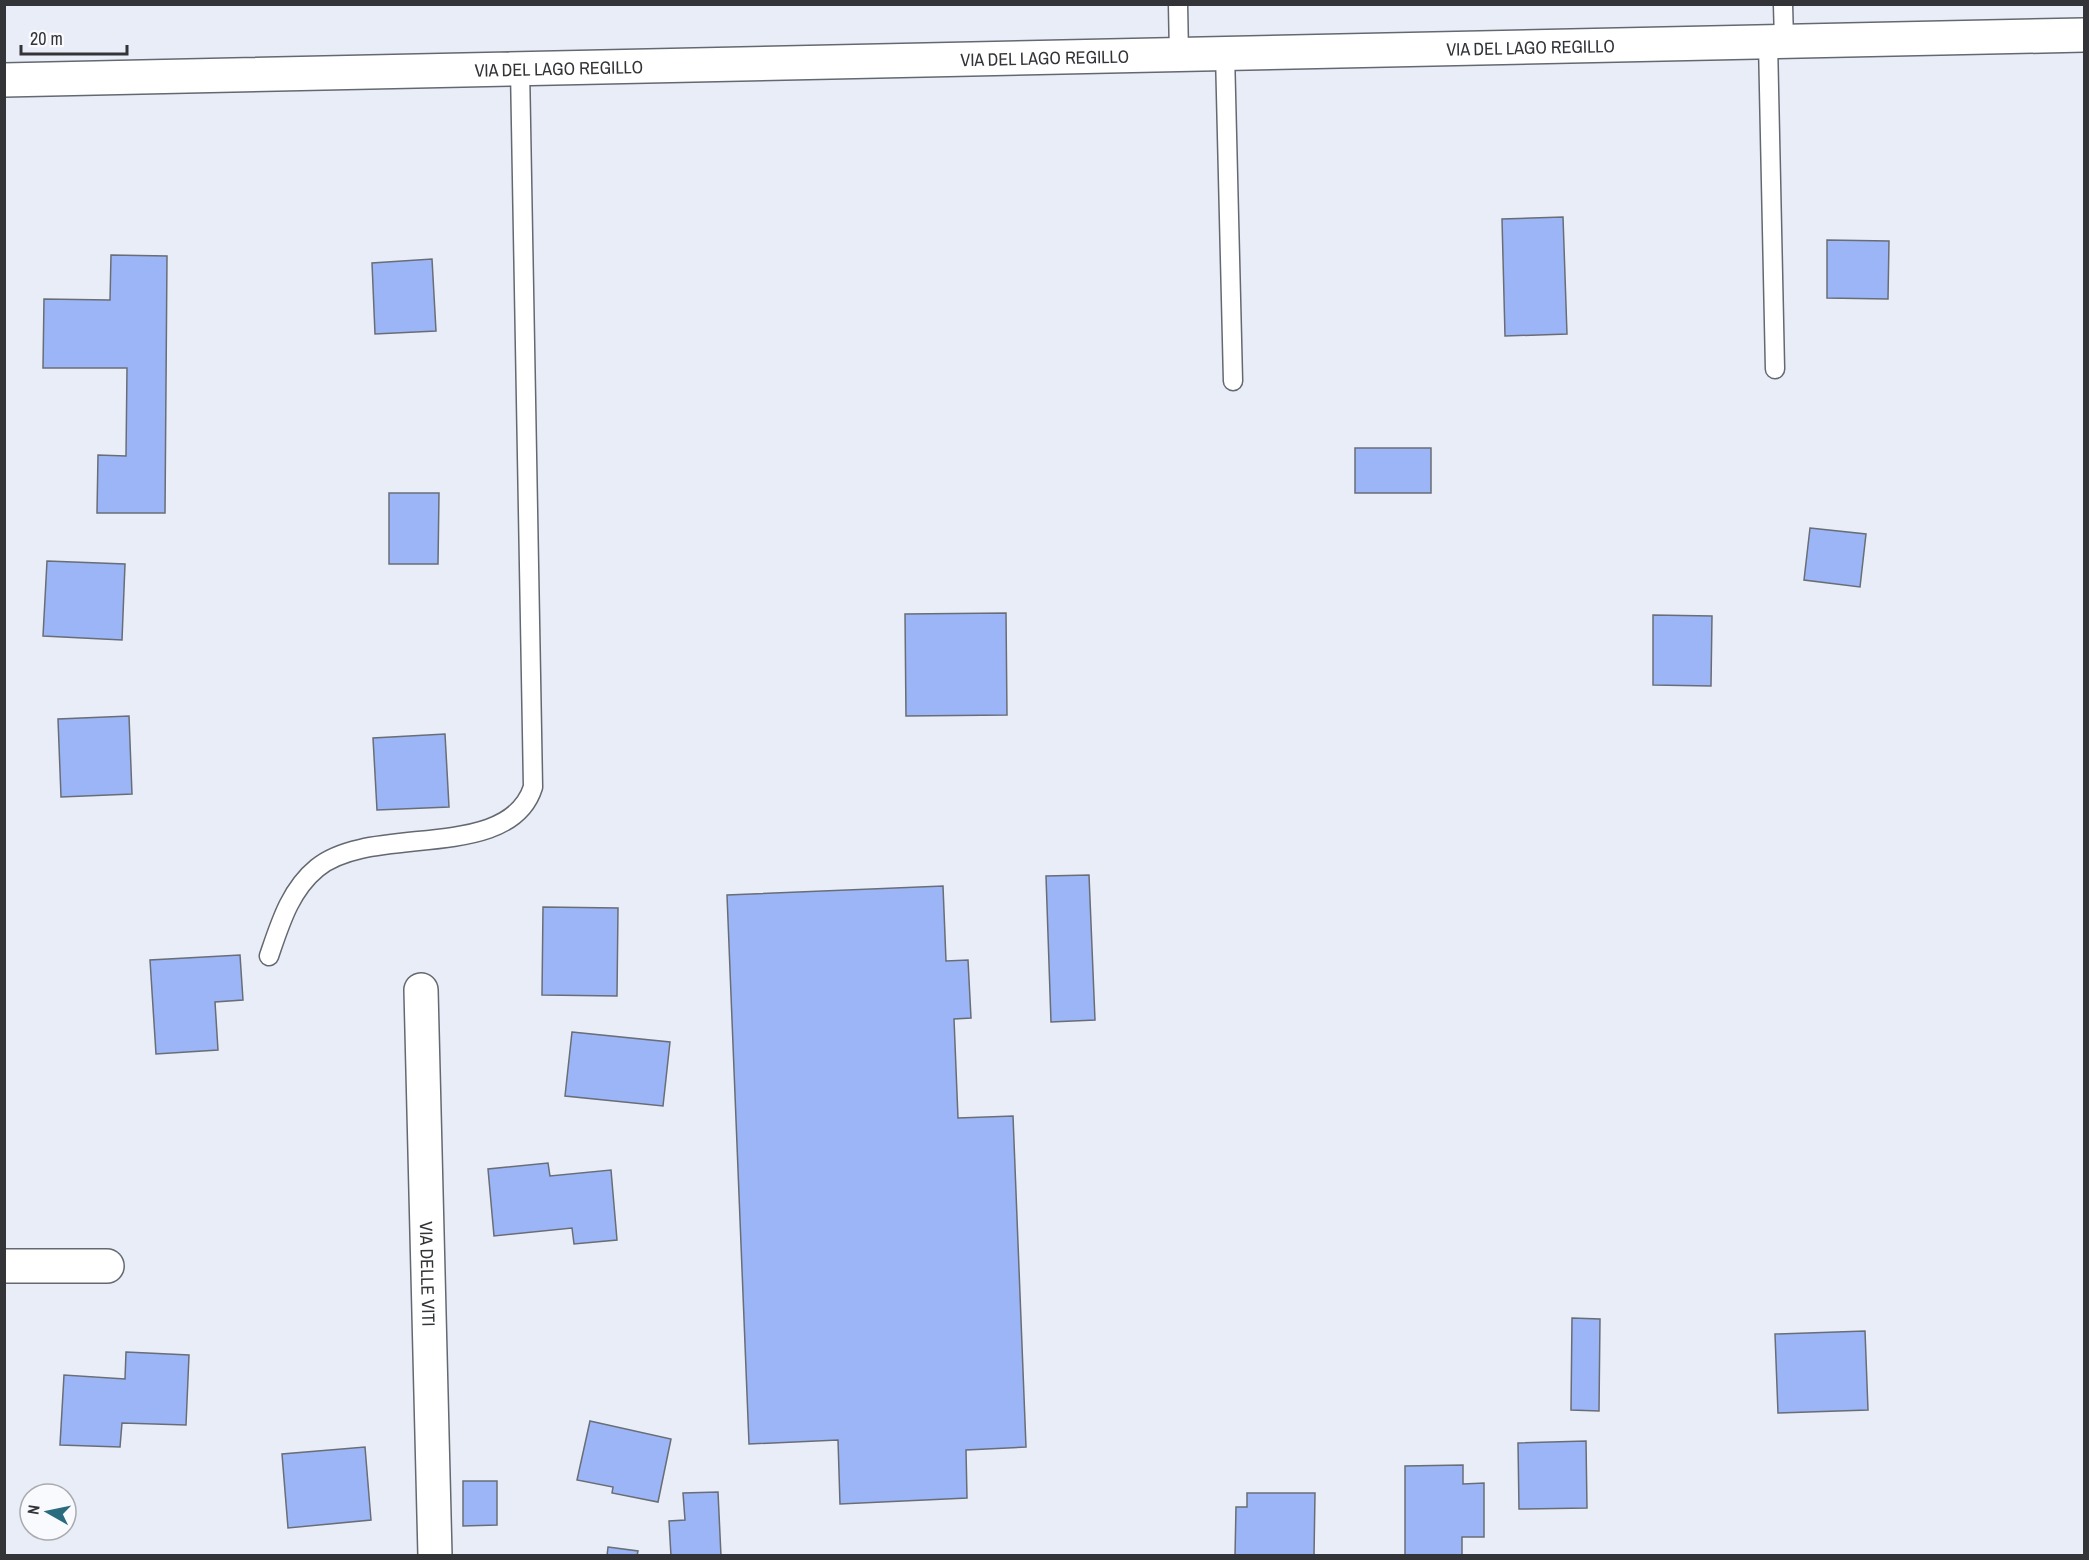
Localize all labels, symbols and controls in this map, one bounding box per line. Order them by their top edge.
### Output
scale bar [21,18,128,56]
text: 20 m [30,26,63,51]
street label: VIA DEL LAGO REGILLO [1446,33,1615,61]
street label: VIA DEL LAGO REGILLO [960,43,1129,72]
street label: VIA DEL LAGO REGILLO [474,54,643,82]
street label: VIA DELLE VITI [414,1221,442,1327]
north arrow [18,1482,78,1542]
text: N [22,1503,45,1516]

